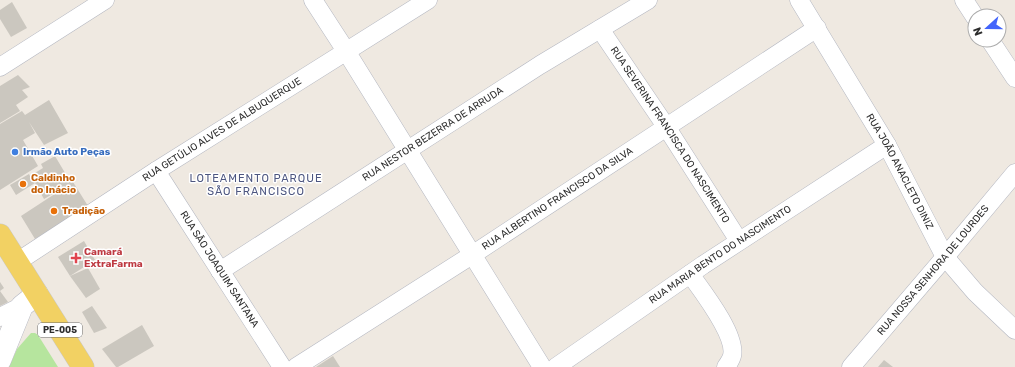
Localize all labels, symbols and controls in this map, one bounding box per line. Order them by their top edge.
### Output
north arrow [967,8,1007,48]
text: N [971,25,986,37]
street label: RUA SEVERINA FRANCISCA DO NASCIMENTO [608,45,732,226]
street label: RUA GETÚLIO ALVES DE ALBUQUERQUE [140,75,304,184]
street label: RUA NESTOR BEZERRA DE ARRUDA [360,84,506,184]
street label: RUA JOÃO ANACLETO DINIZ [863,112,936,231]
street label: RUA ALBERTINO FRANCISCO DA SILVA [480,145,635,253]
place label: Irmão Auto Peças [23,146,111,158]
marker: Irmão Auto Peças [10,147,20,157]
place label: Caldinho do Inácio [31,172,76,196]
district label: LOTEAMENTO PARQUE SÃO FRANCISCO [189,172,323,198]
marker: Caldinho do Inácio [18,179,28,189]
street label: RUA MARIA BENTO DO NASCIMENTO [647,203,794,307]
street label: RUA NOSSA SENHORA DE LOURDES [875,203,992,338]
place label: Tradição [62,205,105,217]
marker: Tradição [49,206,59,216]
street label: RUA SÃO JOAQUIM SANTANA [177,209,261,330]
place label: Camará ExtraFarma [84,246,143,270]
marker: Camará ExtraFarma [71,253,81,263]
road number: PE-005 [38,323,82,337]

